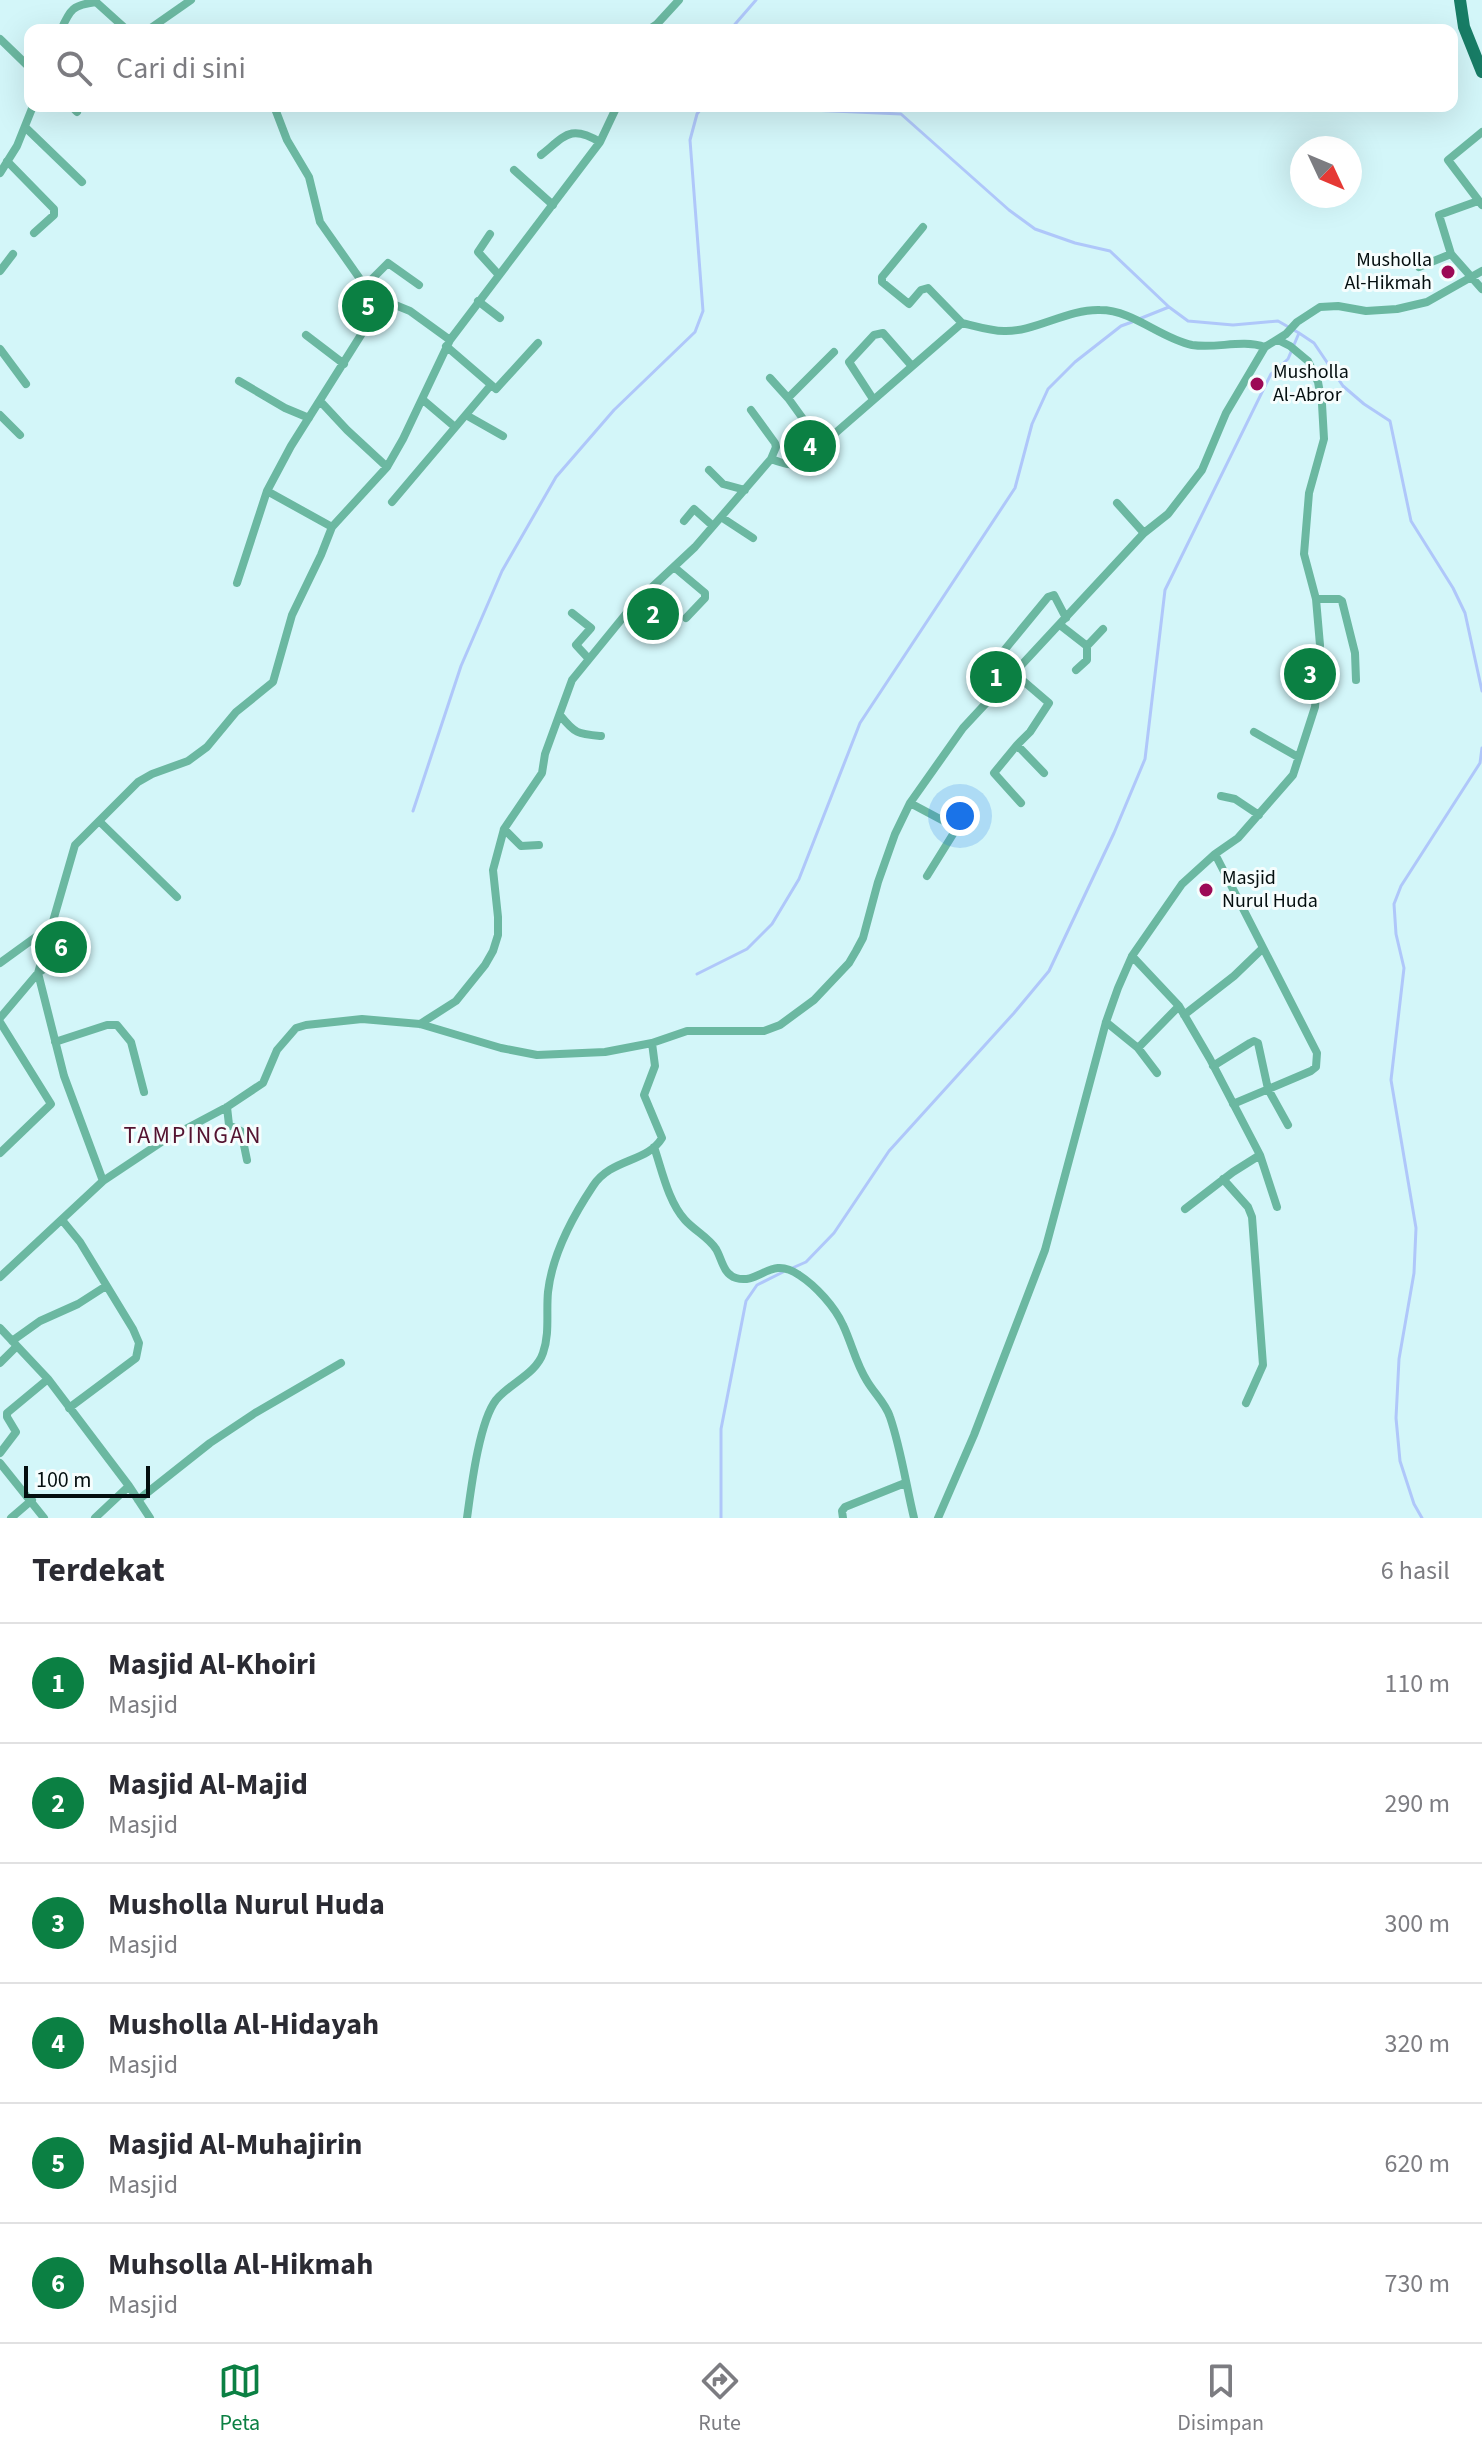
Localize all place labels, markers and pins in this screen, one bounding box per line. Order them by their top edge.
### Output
place label: Musholla Al-Hikmah [1344,246,1432,297]
marker: Musholla Al-Hikmah [1439,263,1457,281]
pin: 5 [342,276,394,336]
place label: Musholla Al-Abror [1273,358,1349,409]
marker: Musholla Al-Abror [1248,375,1266,393]
pin: 4 [784,416,836,476]
pin: 2 [627,584,679,644]
pin: 3 [1284,644,1336,704]
pin: 1 [970,647,1022,707]
place label: Masjid Nurul Huda [1222,864,1318,915]
marker: Masjid Nurul Huda [1197,881,1215,899]
pin: 6 [35,917,87,977]

